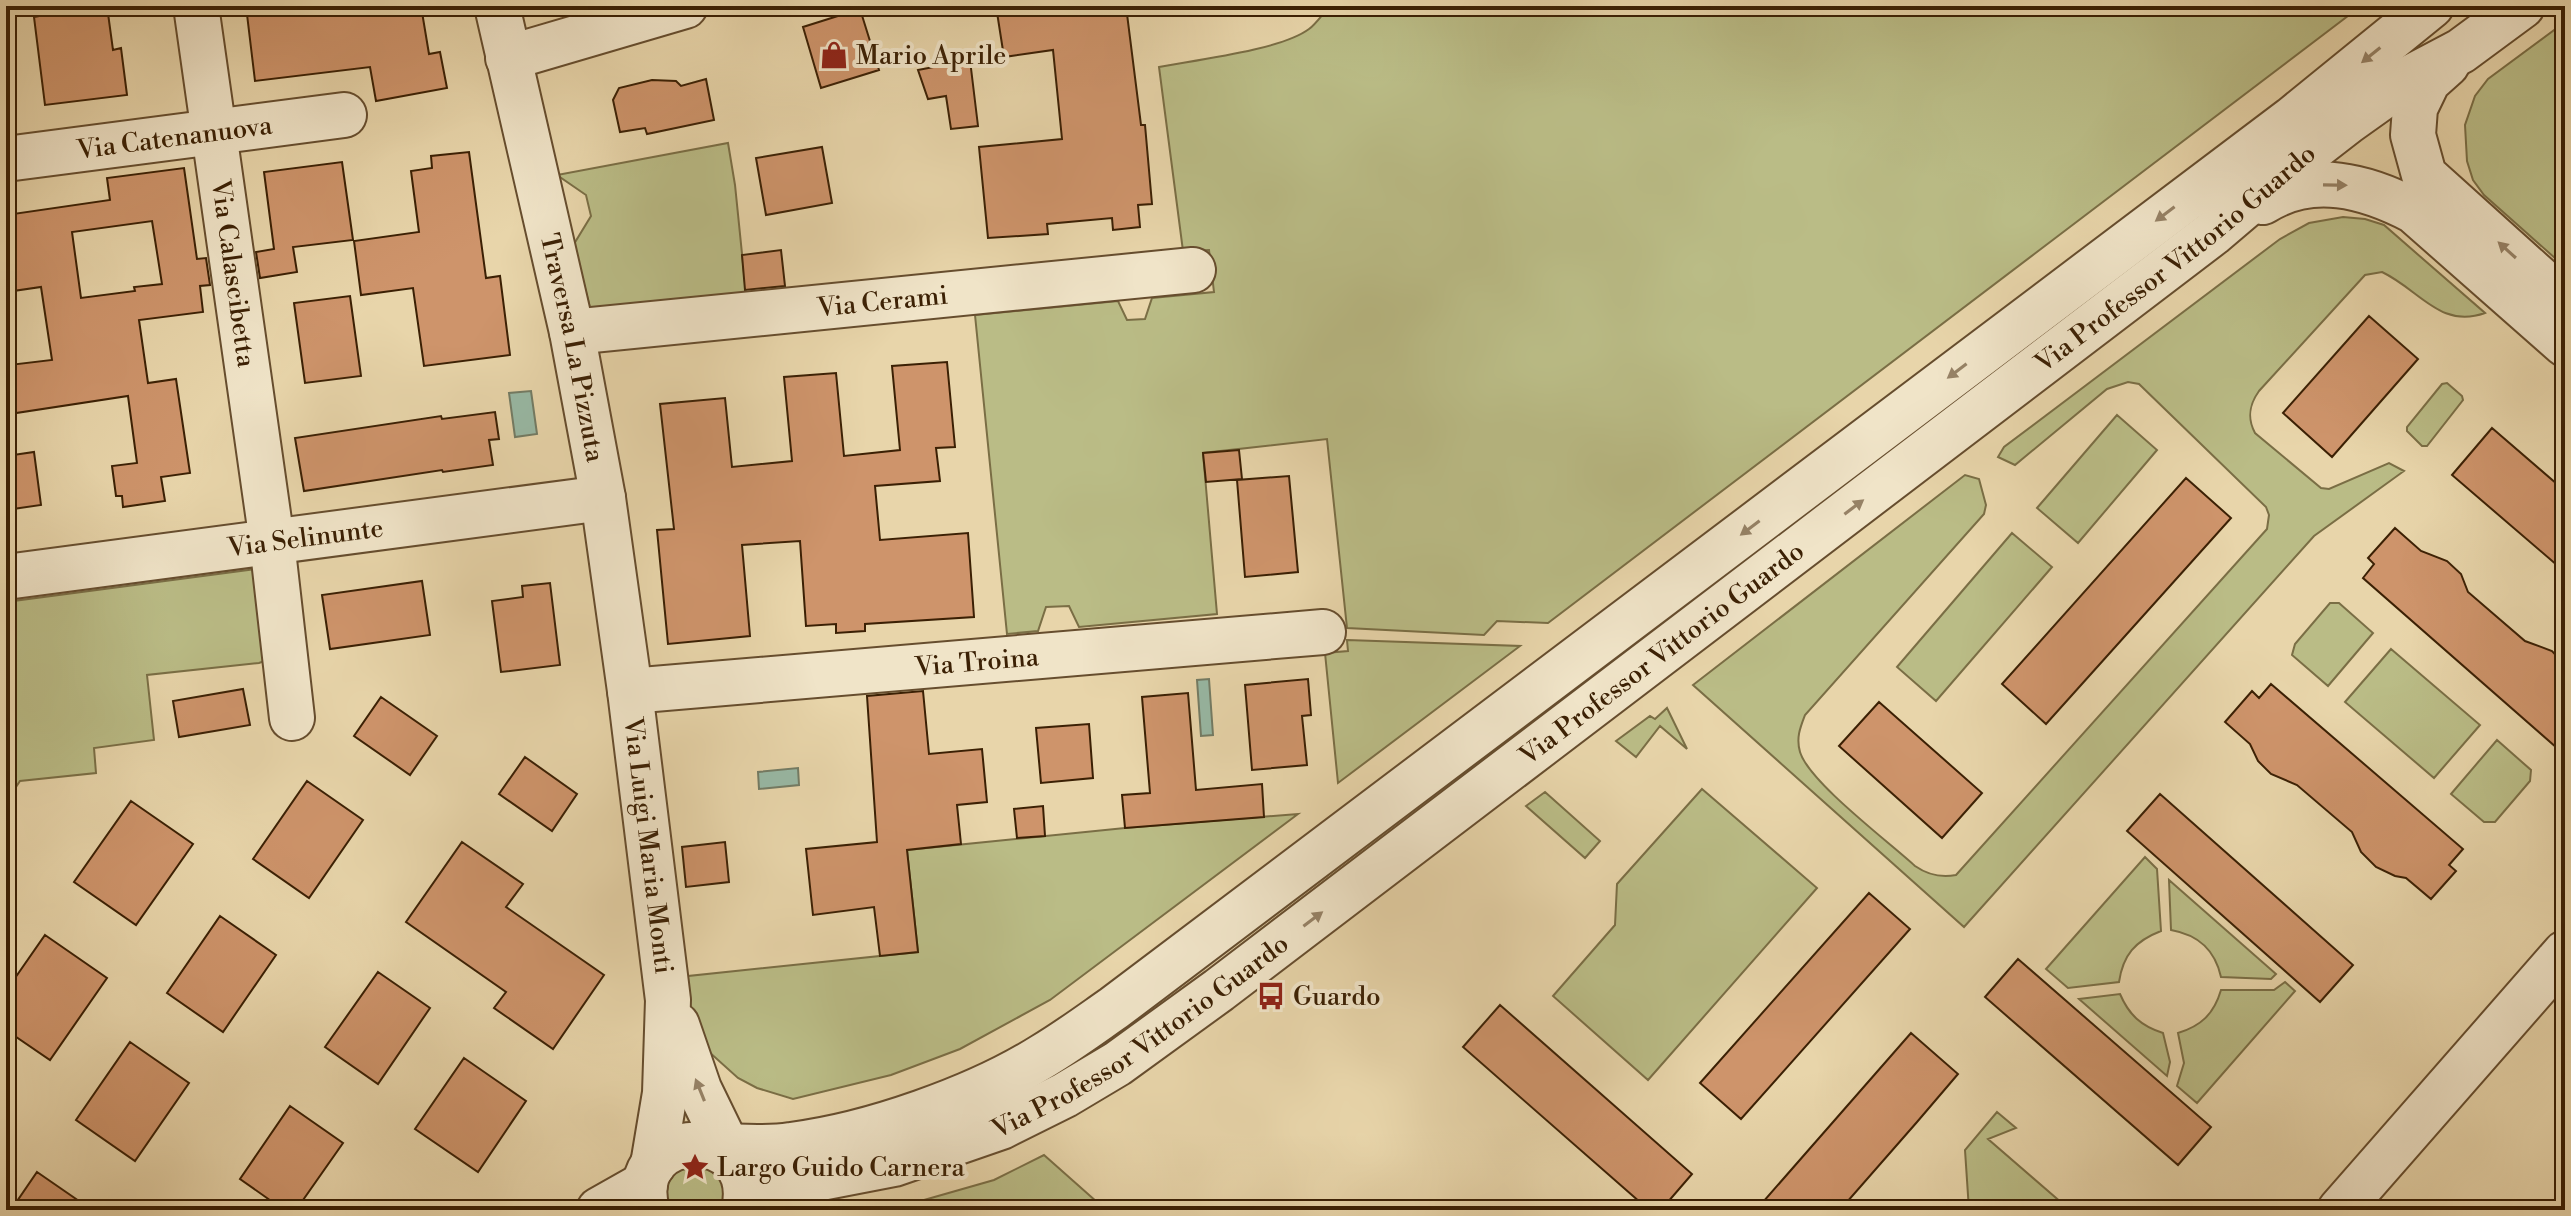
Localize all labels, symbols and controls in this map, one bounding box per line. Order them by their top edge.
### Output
shop icon: Mario Aprile [819,40,849,70]
place label: Mario Aprile [856,40,1006,72]
one-way arrow [2360,47,2381,64]
street label: Via Catenanuova [74,109,275,167]
street label: Via Professor Vittorio Guardo [2028,138,2323,380]
street label: Via Calascibetta [204,177,262,370]
one-way arrow [2323,178,2348,191]
one-way arrow [2155,206,2175,222]
street label: Traversa La Pizzuta [533,230,611,466]
one-way arrow [2497,242,2517,259]
street label: Via Cerami [815,280,949,325]
one-way arrow [1947,363,1968,379]
one-way arrow [1844,499,1864,515]
street label: Via Selinunte [225,512,385,565]
one-way arrow [1739,520,1761,536]
street label: Via Professor Vittorio Guardo [1513,535,1811,773]
street label: Via Troina [913,641,1041,684]
street label: Via Luigi Maria Monti [616,715,680,976]
one-way arrow [1303,911,1323,927]
street label: Via Professor Vittorio Guardo [986,928,1295,1146]
bus stop icon: Guardo [1256,981,1286,1011]
place label: Guardo [1293,981,1381,1013]
one-way arrow [694,1079,707,1102]
place icon: Largo Guido Carnera [680,1152,710,1182]
place label: Largo Guido Carnera [717,1152,966,1184]

